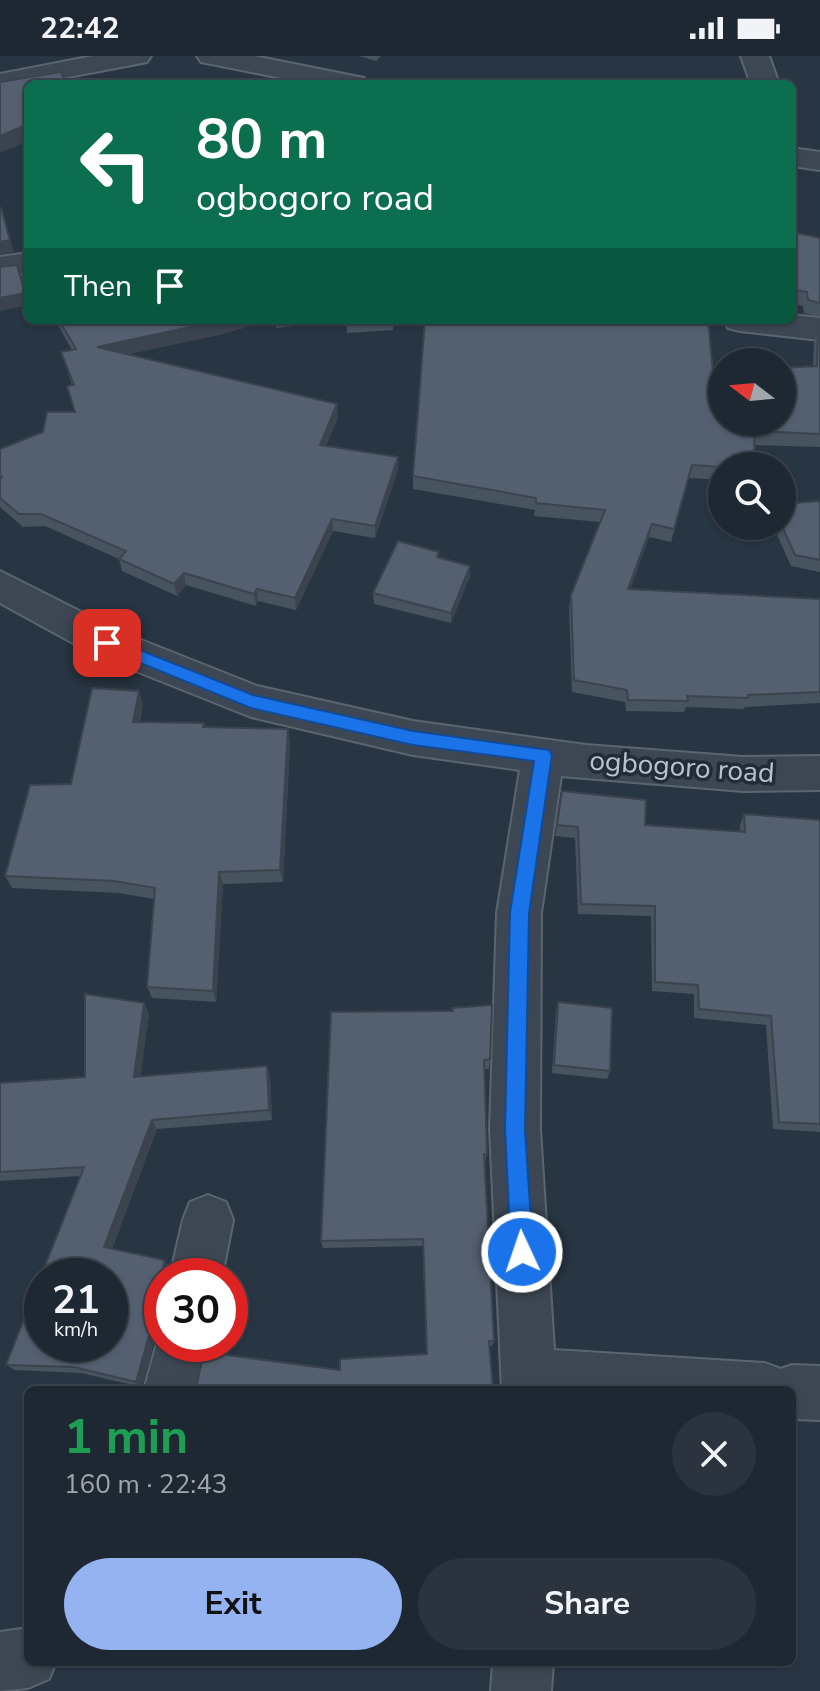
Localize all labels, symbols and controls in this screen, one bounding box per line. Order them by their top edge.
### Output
text: 22:42 [40,8,119,49]
text: 80 m [196,101,327,178]
icon: left [64,112,168,216]
text: ogbogoro road [196,174,434,223]
icon: arrive [148,264,192,308]
text: Then [64,266,132,307]
north arrow [708,348,796,436]
map controls [708,348,796,540]
button: search [708,452,796,540]
pin [73,609,141,677]
icon: arrive [85,621,129,665]
street label: ogbogoro road [588,742,776,792]
position arrow [480,1210,564,1294]
speed limit sign: 30 [144,1258,248,1362]
text: 21 [52,1273,100,1327]
text: km/h [54,1316,98,1343]
text: 1 min [64,1404,188,1470]
button: close [672,1412,756,1496]
text: 160 m · 22:43 [64,1467,227,1502]
button: Exit [64,1558,402,1650]
button: Share [418,1558,756,1650]

